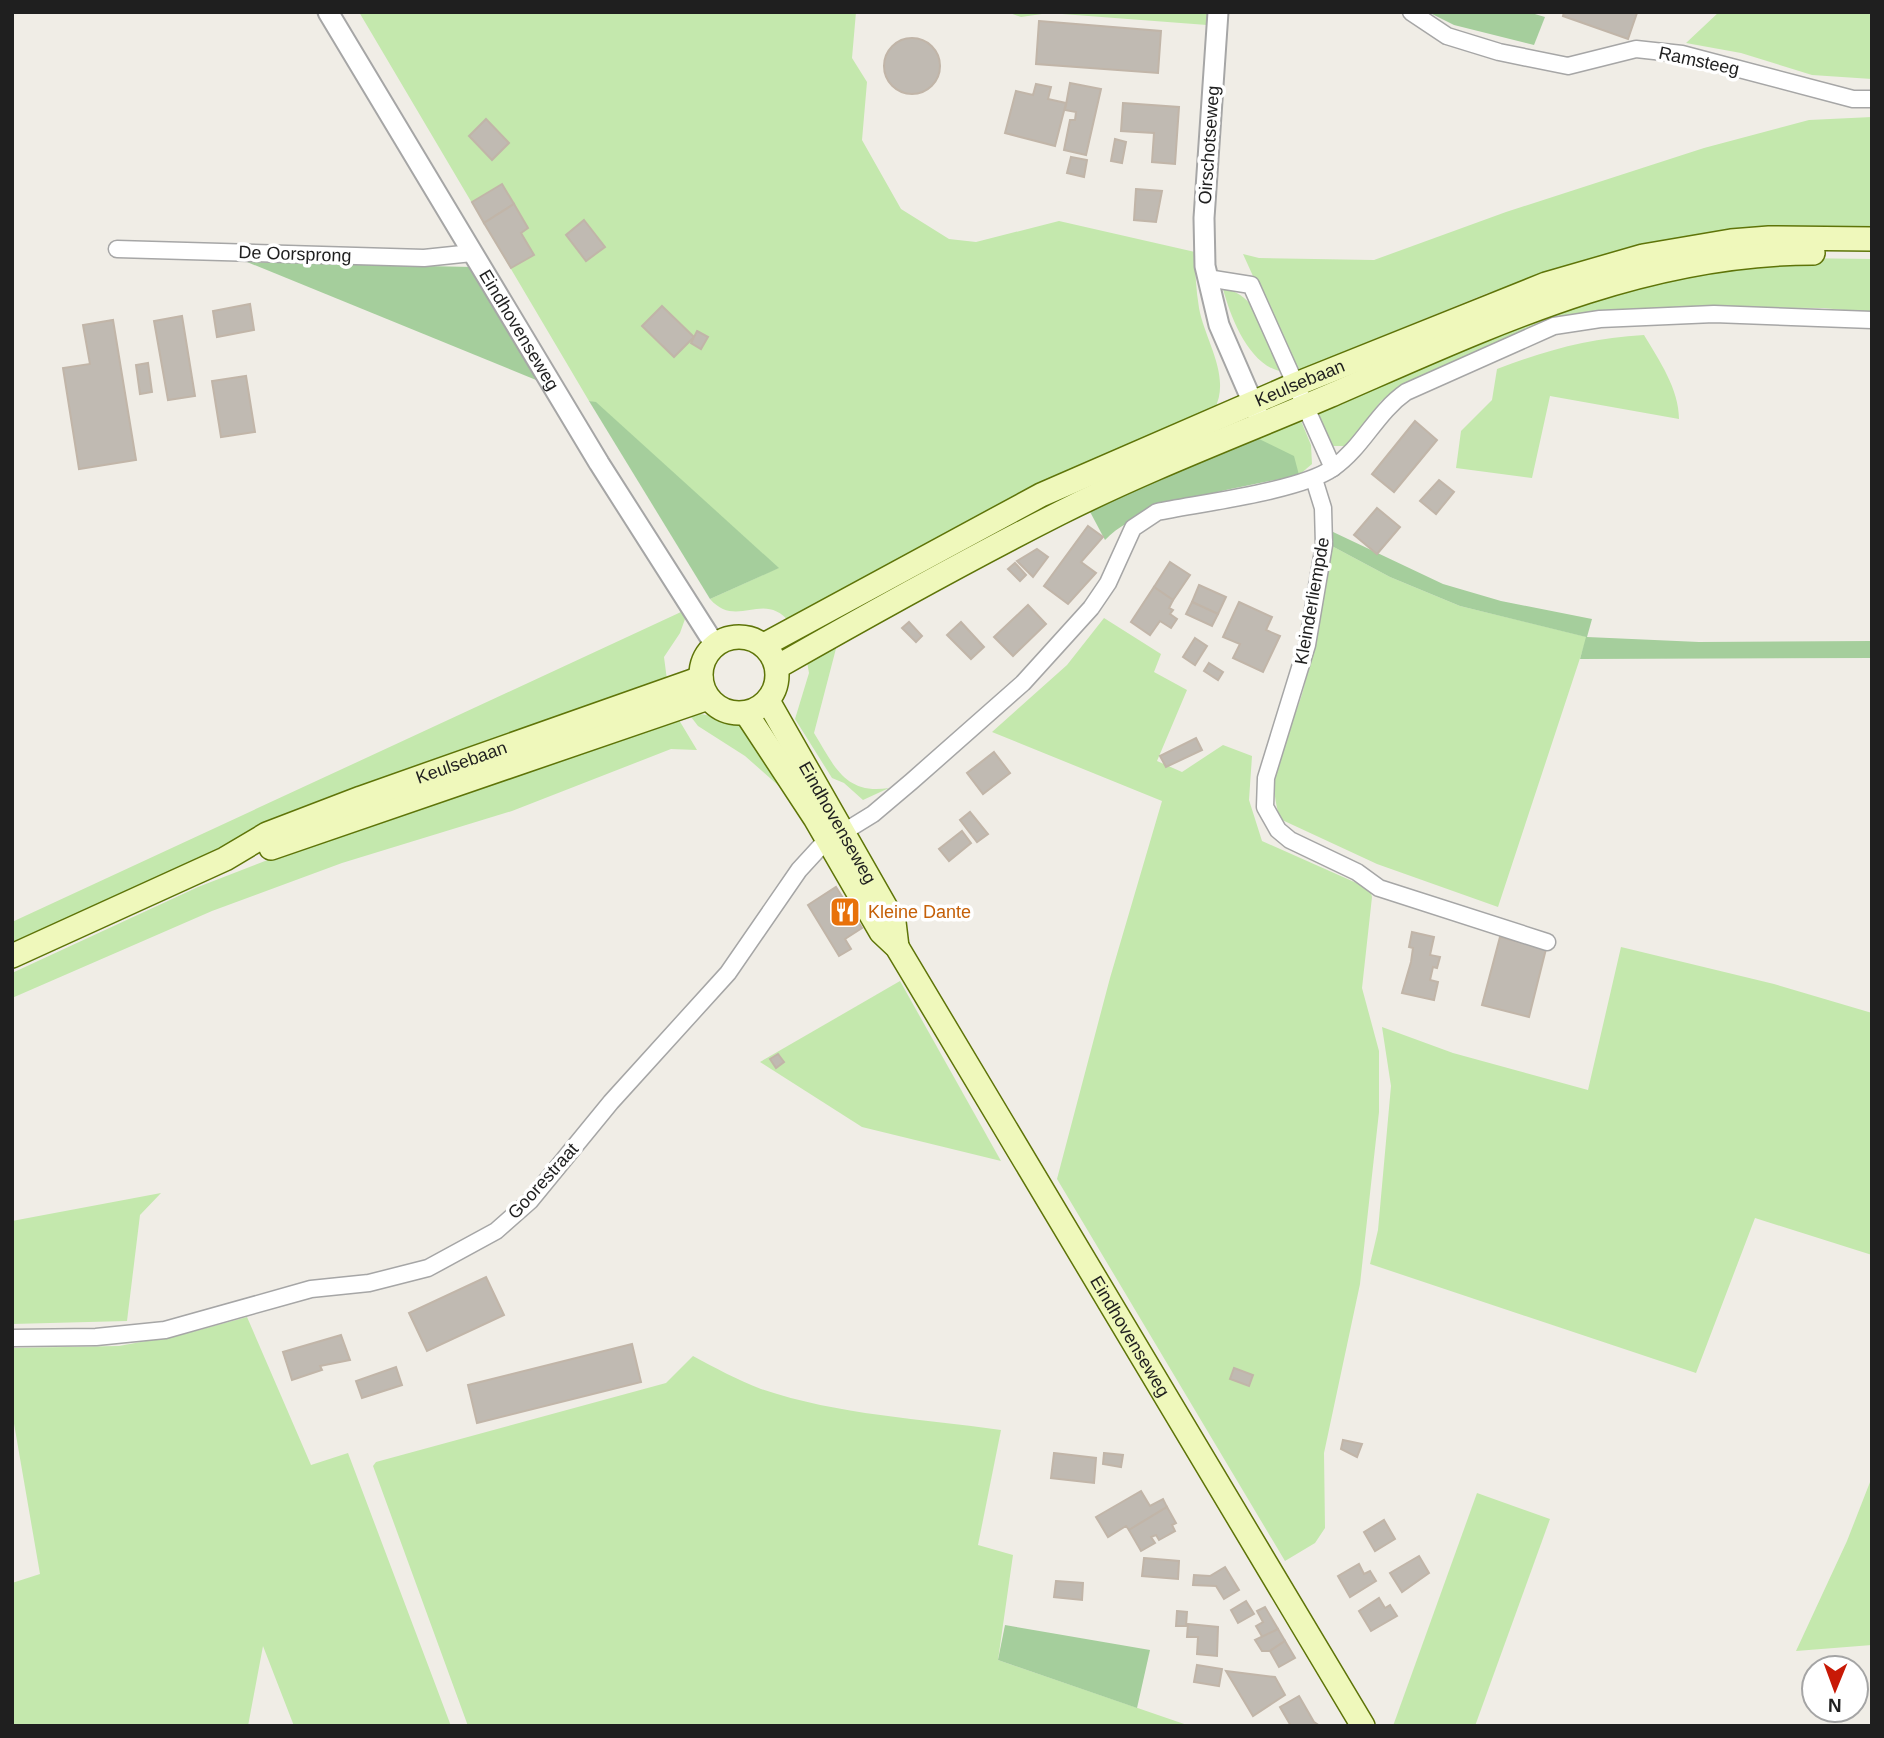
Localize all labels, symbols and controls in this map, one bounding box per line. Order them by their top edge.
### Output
street label: Ramsteeg [1657,43,1741,79]
street label: Oirschotseweg [1195,85,1223,205]
street label: De Oorsprong [238,242,352,266]
street label: Eindhovenseweg [475,266,563,394]
street label: Keulsebaan [1252,356,1348,411]
street label: Kleinderliempde [1291,536,1333,666]
street label: Keulsebaan [413,737,510,788]
street label: Eindhovenseweg [795,758,880,887]
restaurant icon: Kleine Dante [828,895,862,929]
place label: Kleine Dante [868,902,971,922]
street label: Goorestraat [504,1139,582,1223]
street label: Eindhovenseweg [1086,1272,1174,1400]
north arrow [1800,1654,1870,1724]
text: N [1828,1695,1842,1716]

